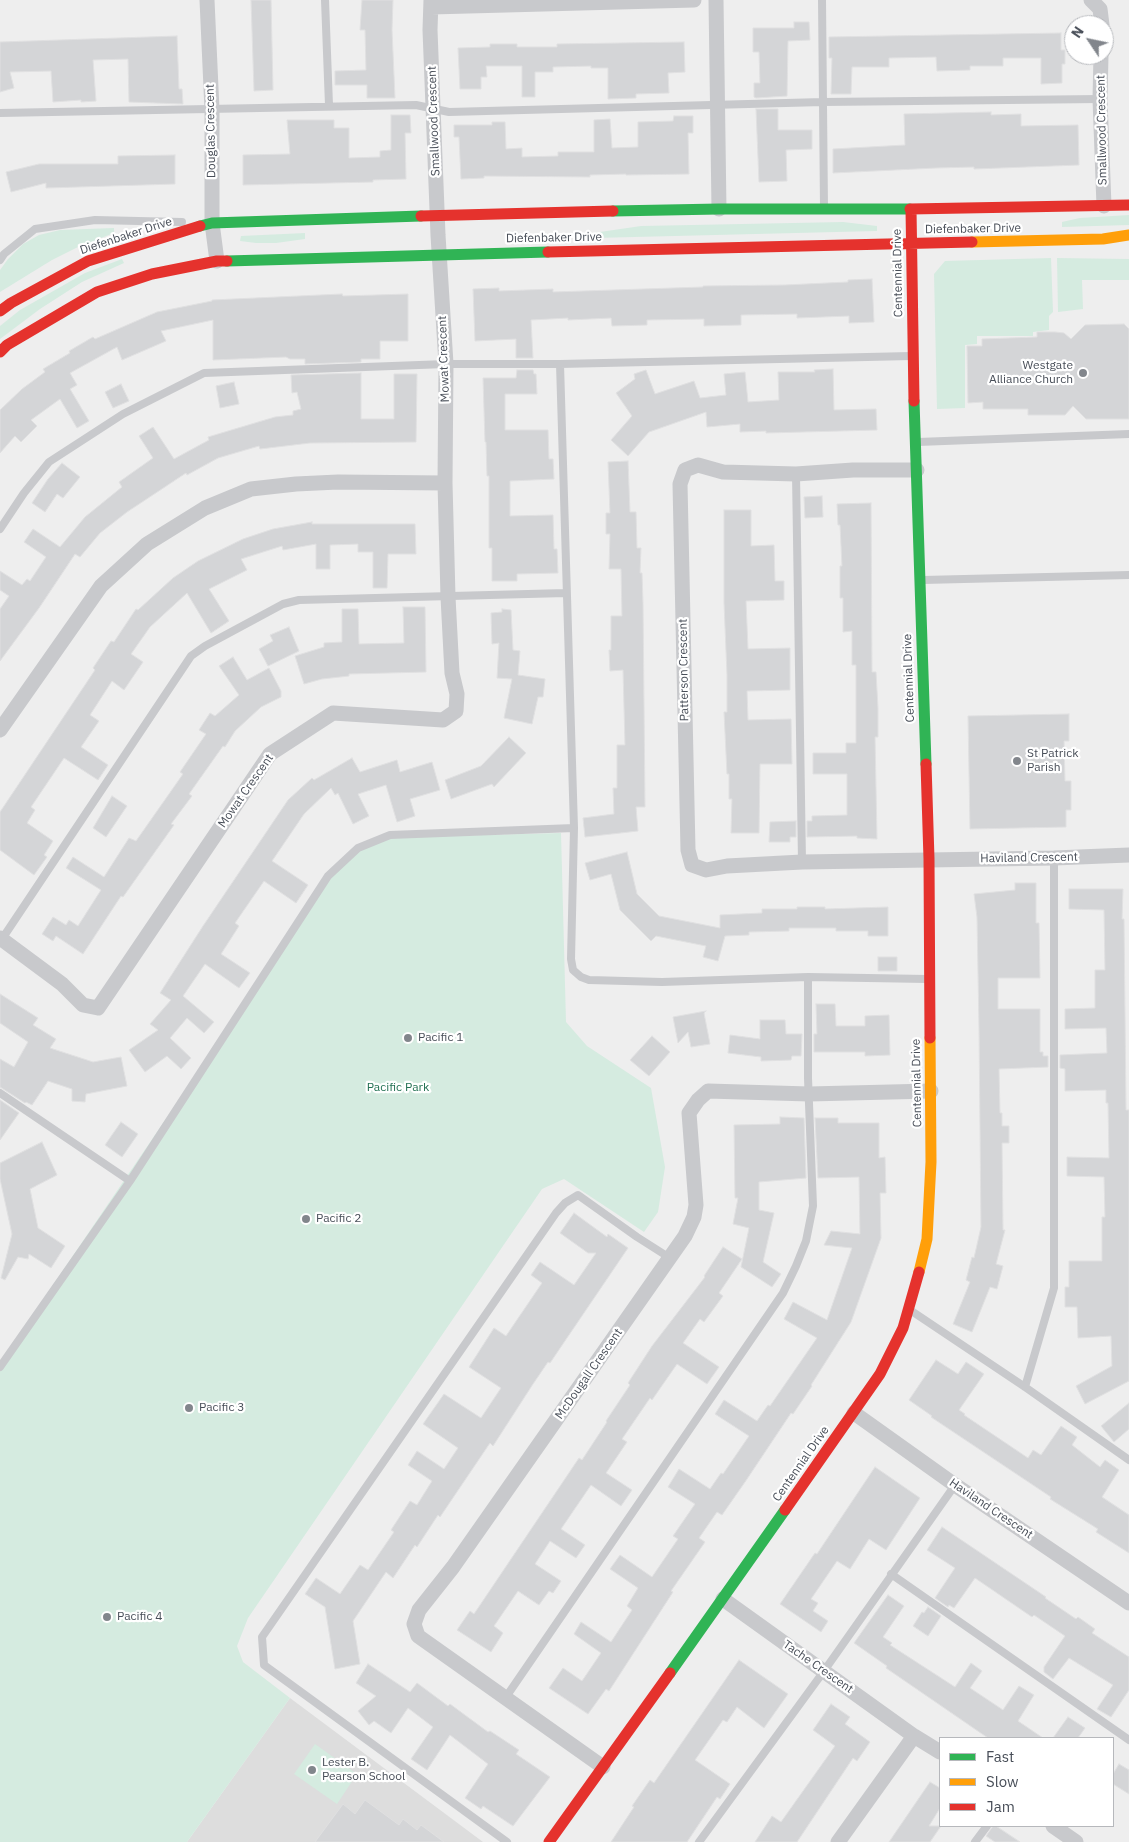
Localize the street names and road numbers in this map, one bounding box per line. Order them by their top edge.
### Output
street label: Smallwood Crescent [425,66,443,176]
street label: Smallwood Crescent [1094,75,1110,185]
street label: Douglas Crescent [203,84,219,178]
street label: Diefenbaker Drive [78,214,174,258]
street label: Diefenbaker Drive [925,221,1021,237]
street label: Centennial Drive [890,229,906,317]
street label: Diefenbaker Drive [506,230,602,246]
street label: Mowat Crescent [435,315,453,403]
street label: Patterson Crescent [676,618,692,722]
street label: Centennial Drive [900,633,918,723]
street label: Mowat Crescent [215,751,277,831]
street label: Haviland Crescent [980,850,1078,866]
street label: Centennial Drive [909,1039,925,1127]
street label: McDougall Crescent [552,1326,626,1422]
street label: Centennial Drive [770,1424,832,1504]
street label: Haviland Crescent [946,1476,1036,1542]
street label: Tache Crescent [780,1637,856,1697]

